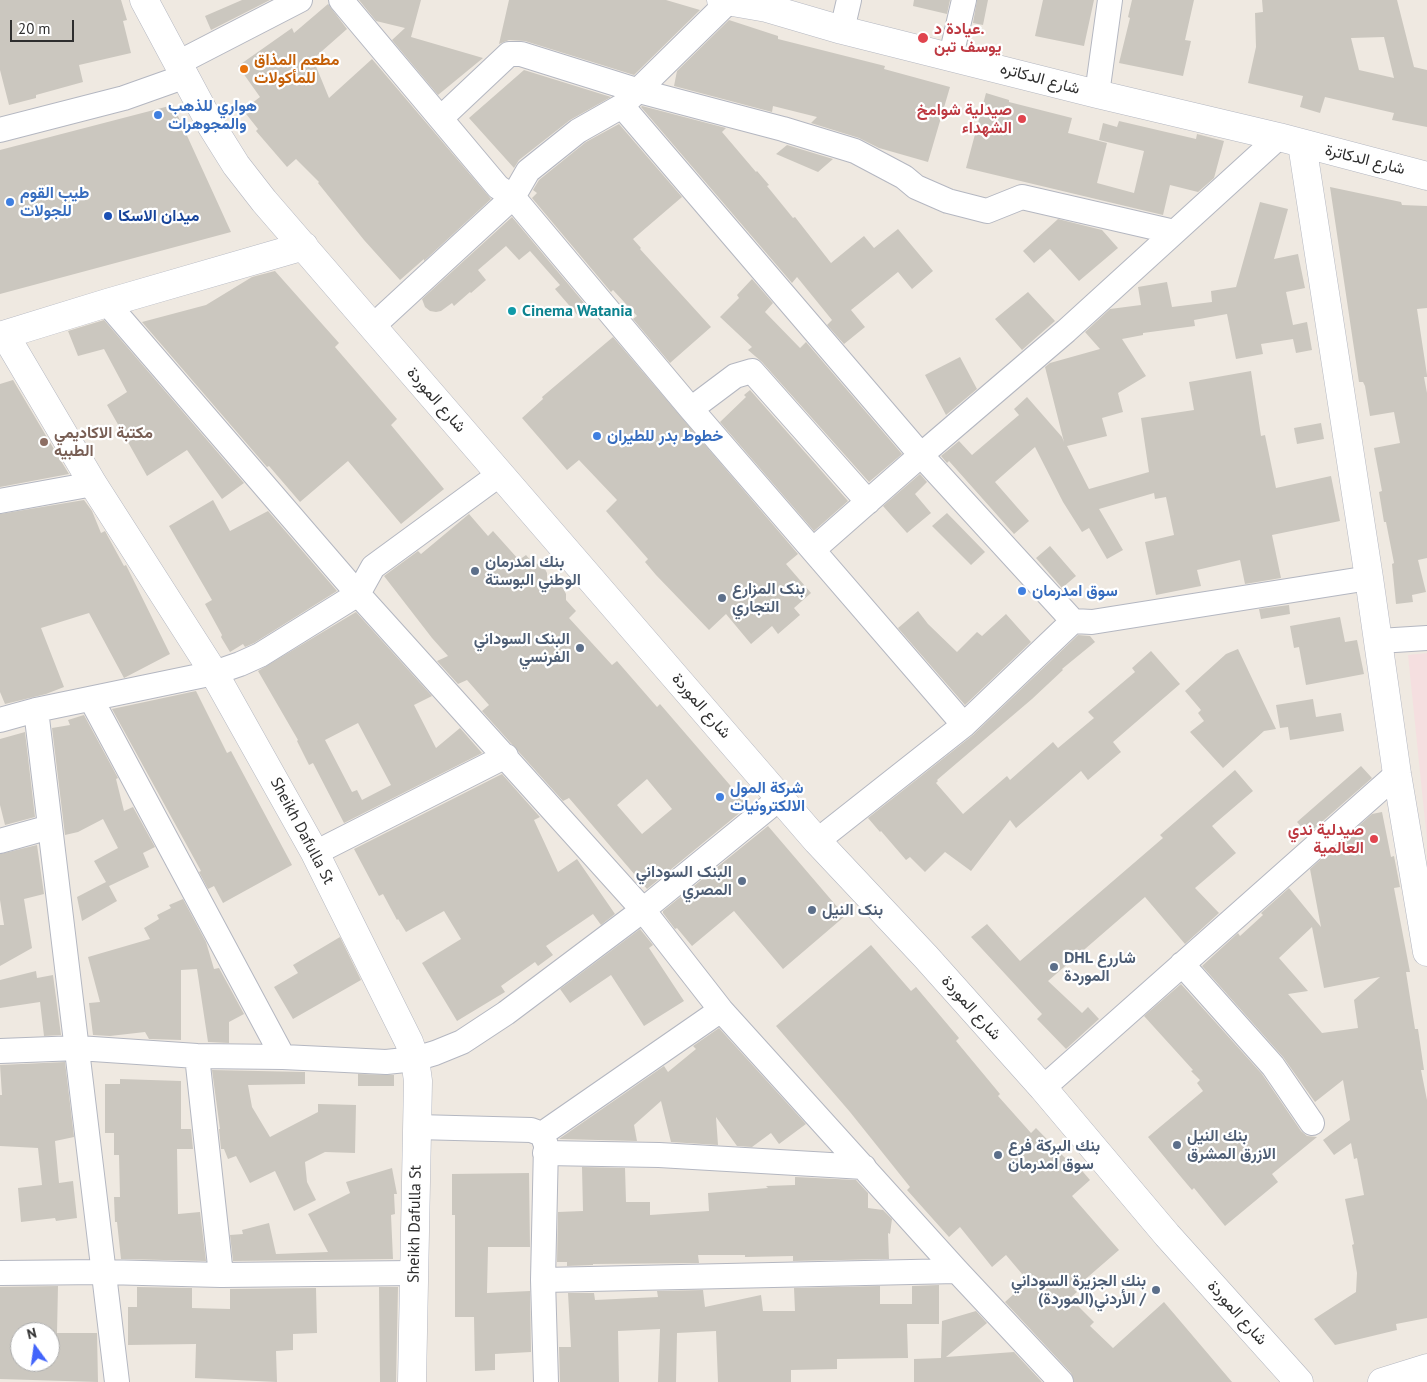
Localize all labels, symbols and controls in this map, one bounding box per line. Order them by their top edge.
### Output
scale bar [12,10,76,42]
text: 20 m [18,19,51,38]
place label: عيادة د. يوسف تبن [934,19,1001,57]
marker: عيادة د. يوسف تبن [916,31,930,45]
place label: مطعم المذاق للمأكولات [254,50,339,88]
street label: شارع الدكاتره [998,59,1082,99]
marker: مطعم المذاق للمأكولات [238,63,250,75]
place label: هواري للذهب والمجوهرات [168,96,257,134]
place label: صيدلية شوامخ الشهداء [917,100,1012,138]
marker: هواري للذهب والمجوهرات [152,109,164,121]
marker: صيدلية شوامخ الشهداء [1016,113,1028,125]
street label: شارع الدكاترة [1323,141,1407,179]
place label: طيب القوم للجولات [20,183,89,221]
marker: طيب القوم للجولات [4,196,16,208]
place label: ميدان الاسكا [118,206,199,226]
marker: ميدان الاسكا [102,210,114,222]
place label: Cinema Watania [522,301,632,321]
marker: Cinema Watania [506,305,518,317]
street label: شارع الموردة [402,363,470,437]
place label: مكتبة الاكاديمي الطبيه [54,423,153,461]
place label: خطوط بدر للطيران [607,426,723,446]
marker: خطوط بدر للطيران [591,430,603,442]
marker: مكتبة الاكاديمي الطبيه [38,436,50,448]
place label: بنك امدرمان الوطني البوستة [485,552,581,590]
marker: بنك امدرمان الوطني البوستة [469,565,481,577]
place label: بنک المزارع التجاري [732,579,805,617]
place label: سوق امدرمان [1032,581,1118,601]
marker: سوق امدرمان [1016,585,1028,597]
marker: بنک المزارع التجاري [716,592,728,604]
place label: البنک السوداني الفرنسي [474,629,570,667]
marker: البنک السوداني الفرنسي [574,642,586,654]
street label: شارع الموردة [667,669,735,743]
street label: Sheikh Dafulla St [266,774,338,888]
place label: شركة المول الالكترونيات [730,778,805,816]
marker: شركة المول الالكترونيات [714,791,726,803]
place label: صيدلية ندي العالمية [1288,820,1364,858]
marker: صيدلية ندي العالمية [1368,833,1380,845]
place label: البنک السوداني المصري [636,862,732,900]
marker: البنک السوداني المصري [736,875,748,887]
place label: بنک النيل [822,900,883,920]
marker: بنک النيل [806,904,818,916]
place label: DHL شاررع الموردة [1064,948,1136,986]
marker: DHL شاررع الموردة [1048,961,1060,973]
street label: شارع الموردة [937,972,1005,1044]
place label: بنك النيل الازرق المشرق [1187,1126,1276,1164]
place label: بنك البركة فرع سوق امدرمان [1008,1136,1100,1174]
marker: بنك النيل الازرق المشرق [1171,1139,1183,1151]
marker: بنك البركة فرع سوق امدرمان [992,1149,1004,1161]
street label: Sheikh Dafulla St [404,1165,426,1283]
place label: بنك الجزيرة السوداني الأردني(الموردة) / [1011,1271,1146,1309]
street label: شارع الموردة [1203,1277,1271,1349]
marker: بنك الجزيرة السوداني الأردني(الموردة) / [1150,1284,1162,1296]
north arrow [10,1322,60,1372]
text: N [25,1324,38,1343]

